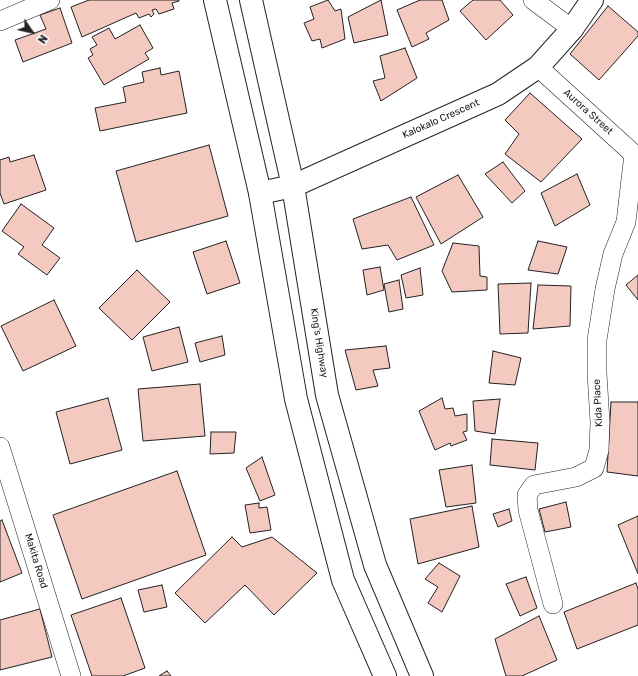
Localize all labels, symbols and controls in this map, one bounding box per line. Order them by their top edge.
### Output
north arrow [12,12,52,52]
text: N [35,32,50,46]
street label: Aurora Street [561,87,615,137]
street label: Kalokalo Crescent [401,97,481,141]
street label: King's Highway [308,307,330,379]
street label: Kida Place [591,379,605,427]
street label: Makita Road [22,532,50,590]

